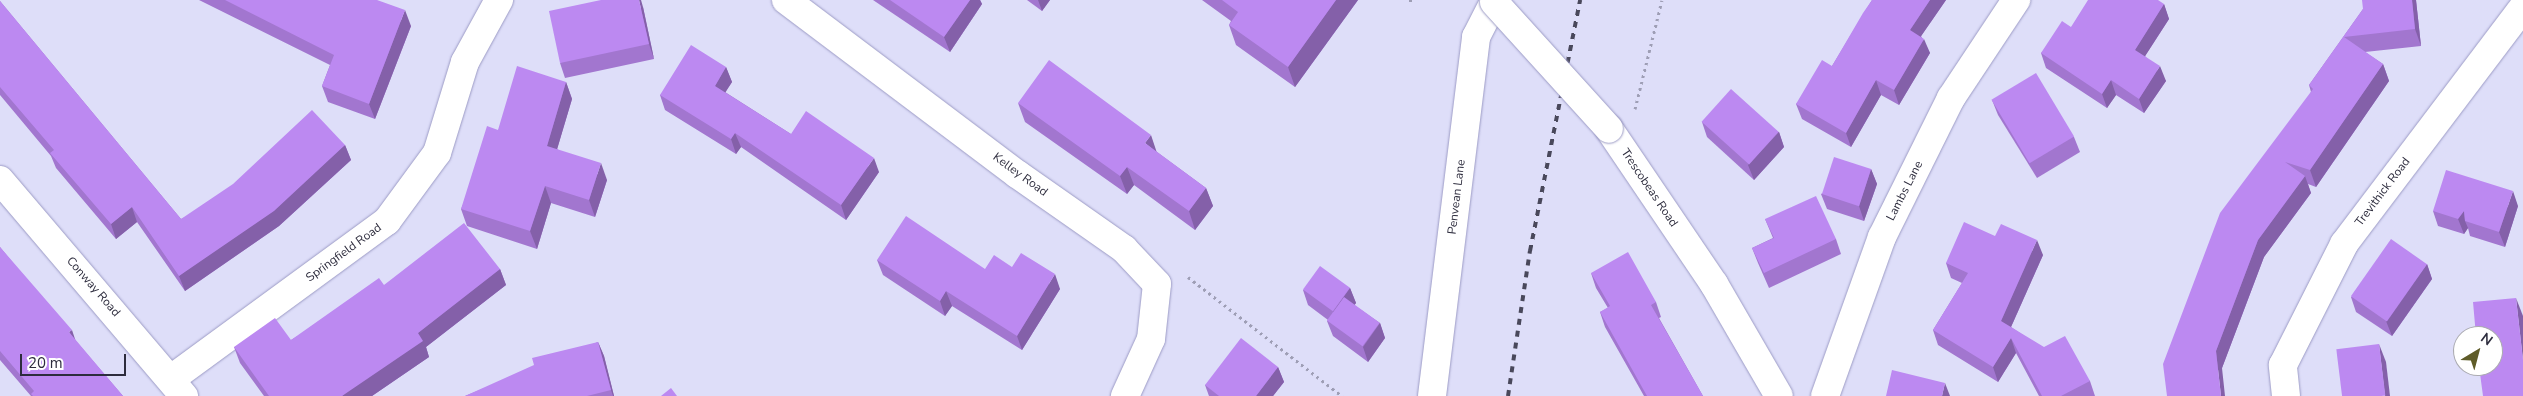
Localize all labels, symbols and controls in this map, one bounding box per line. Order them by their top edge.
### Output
street label: Trescobeas Road [1618,146,1680,230]
street label: Kelley Road [990,150,1050,200]
street label: Trevithick Road [2353,155,2413,229]
street label: Penvean Lane [1445,159,1469,235]
street label: Lambs Lane [1884,159,1926,223]
street label: Springfield Road [303,221,385,285]
street label: Conway Road [63,254,123,320]
north arrow [2453,326,2503,376]
text: N [2477,329,2497,350]
scale bar [22,344,129,376]
text: 20 m [28,353,63,373]

